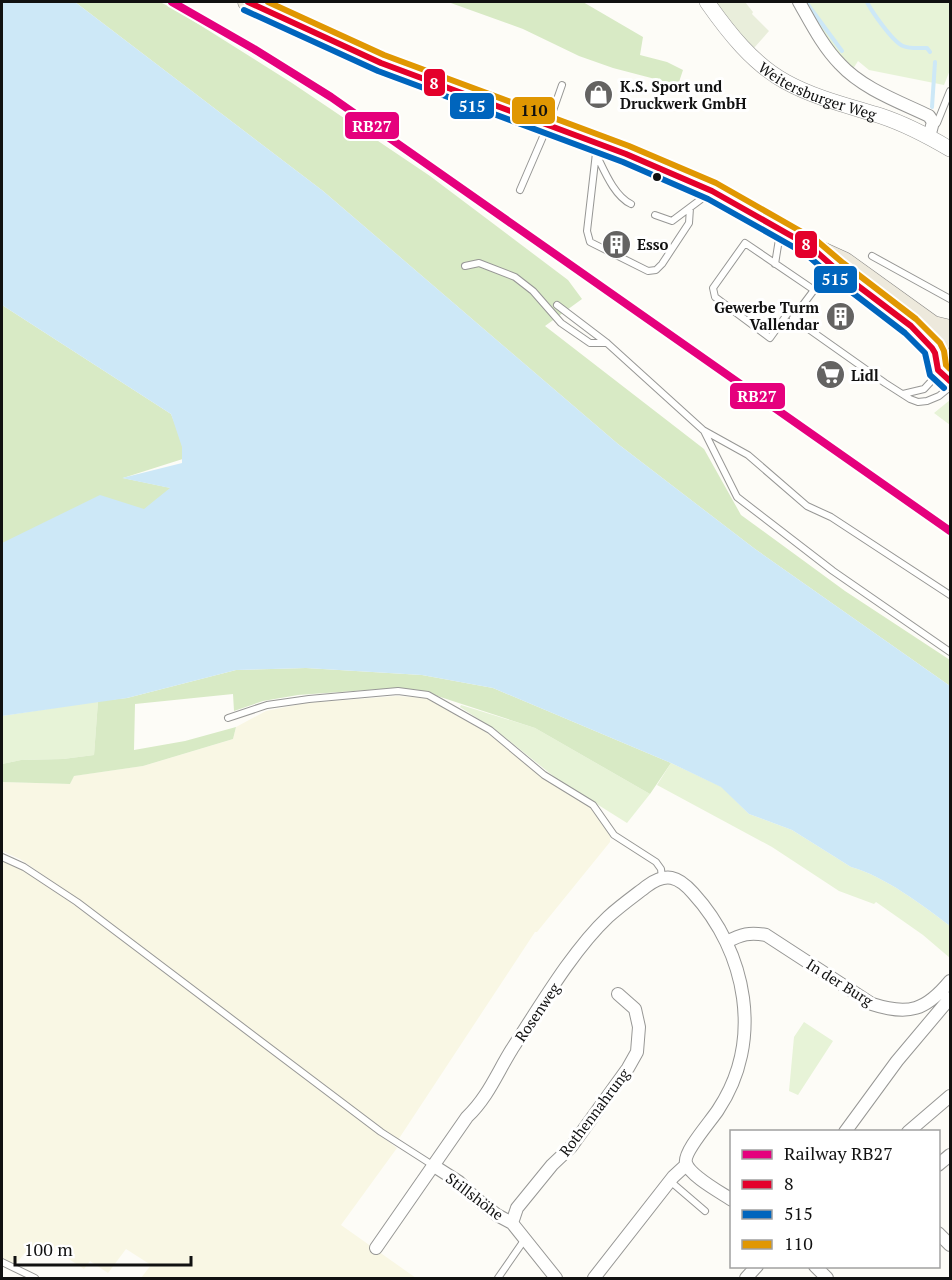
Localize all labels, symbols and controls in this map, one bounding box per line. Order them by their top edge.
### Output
street label: Weitersburger Weg [755,57,880,124]
line badge: 8 [423,68,446,97]
text: 8 [429,72,439,94]
place label: K.S. Sport und Druckwerk GmbH [620,76,747,113]
shop icon: K.S. Sport und Druckwerk GmbH [583,79,615,111]
line badge: 515 [449,92,495,120]
text: 515 [458,95,486,117]
line badge: 110 [511,96,556,125]
text: 110 [520,99,548,121]
line badge: RB27 [344,111,400,140]
text: RB27 [352,115,392,137]
unlabelled marker [651,171,663,183]
building icon: Esso [600,228,632,260]
line badge: 8 [794,230,818,259]
text: 8 [801,233,811,255]
place label: Esso [637,234,669,254]
line badge: 515 [813,265,858,294]
text: 515 [821,268,849,290]
place label: Gewerbe Turm Vallendar [714,297,820,334]
building icon: Gewerbe Turm Vallendar [824,300,856,332]
supermarket icon: Lidl [814,359,846,391]
place label: Lidl [851,365,879,385]
line badge: RB27 [729,382,786,410]
text: RB27 [737,385,777,407]
street label: In der Burg [803,954,878,1011]
street label: Rosenweg [510,978,565,1045]
street label: Rothennahrung [555,1063,634,1160]
legend [730,1130,940,1268]
text: Railway RB27 [784,1141,893,1165]
street label: Stillshöhe [442,1168,508,1224]
text: 8 [784,1171,794,1195]
text: 515 [784,1201,813,1225]
scale bar [15,1229,190,1267]
text: 110 [784,1231,813,1255]
text: 100 m [24,1237,73,1261]

